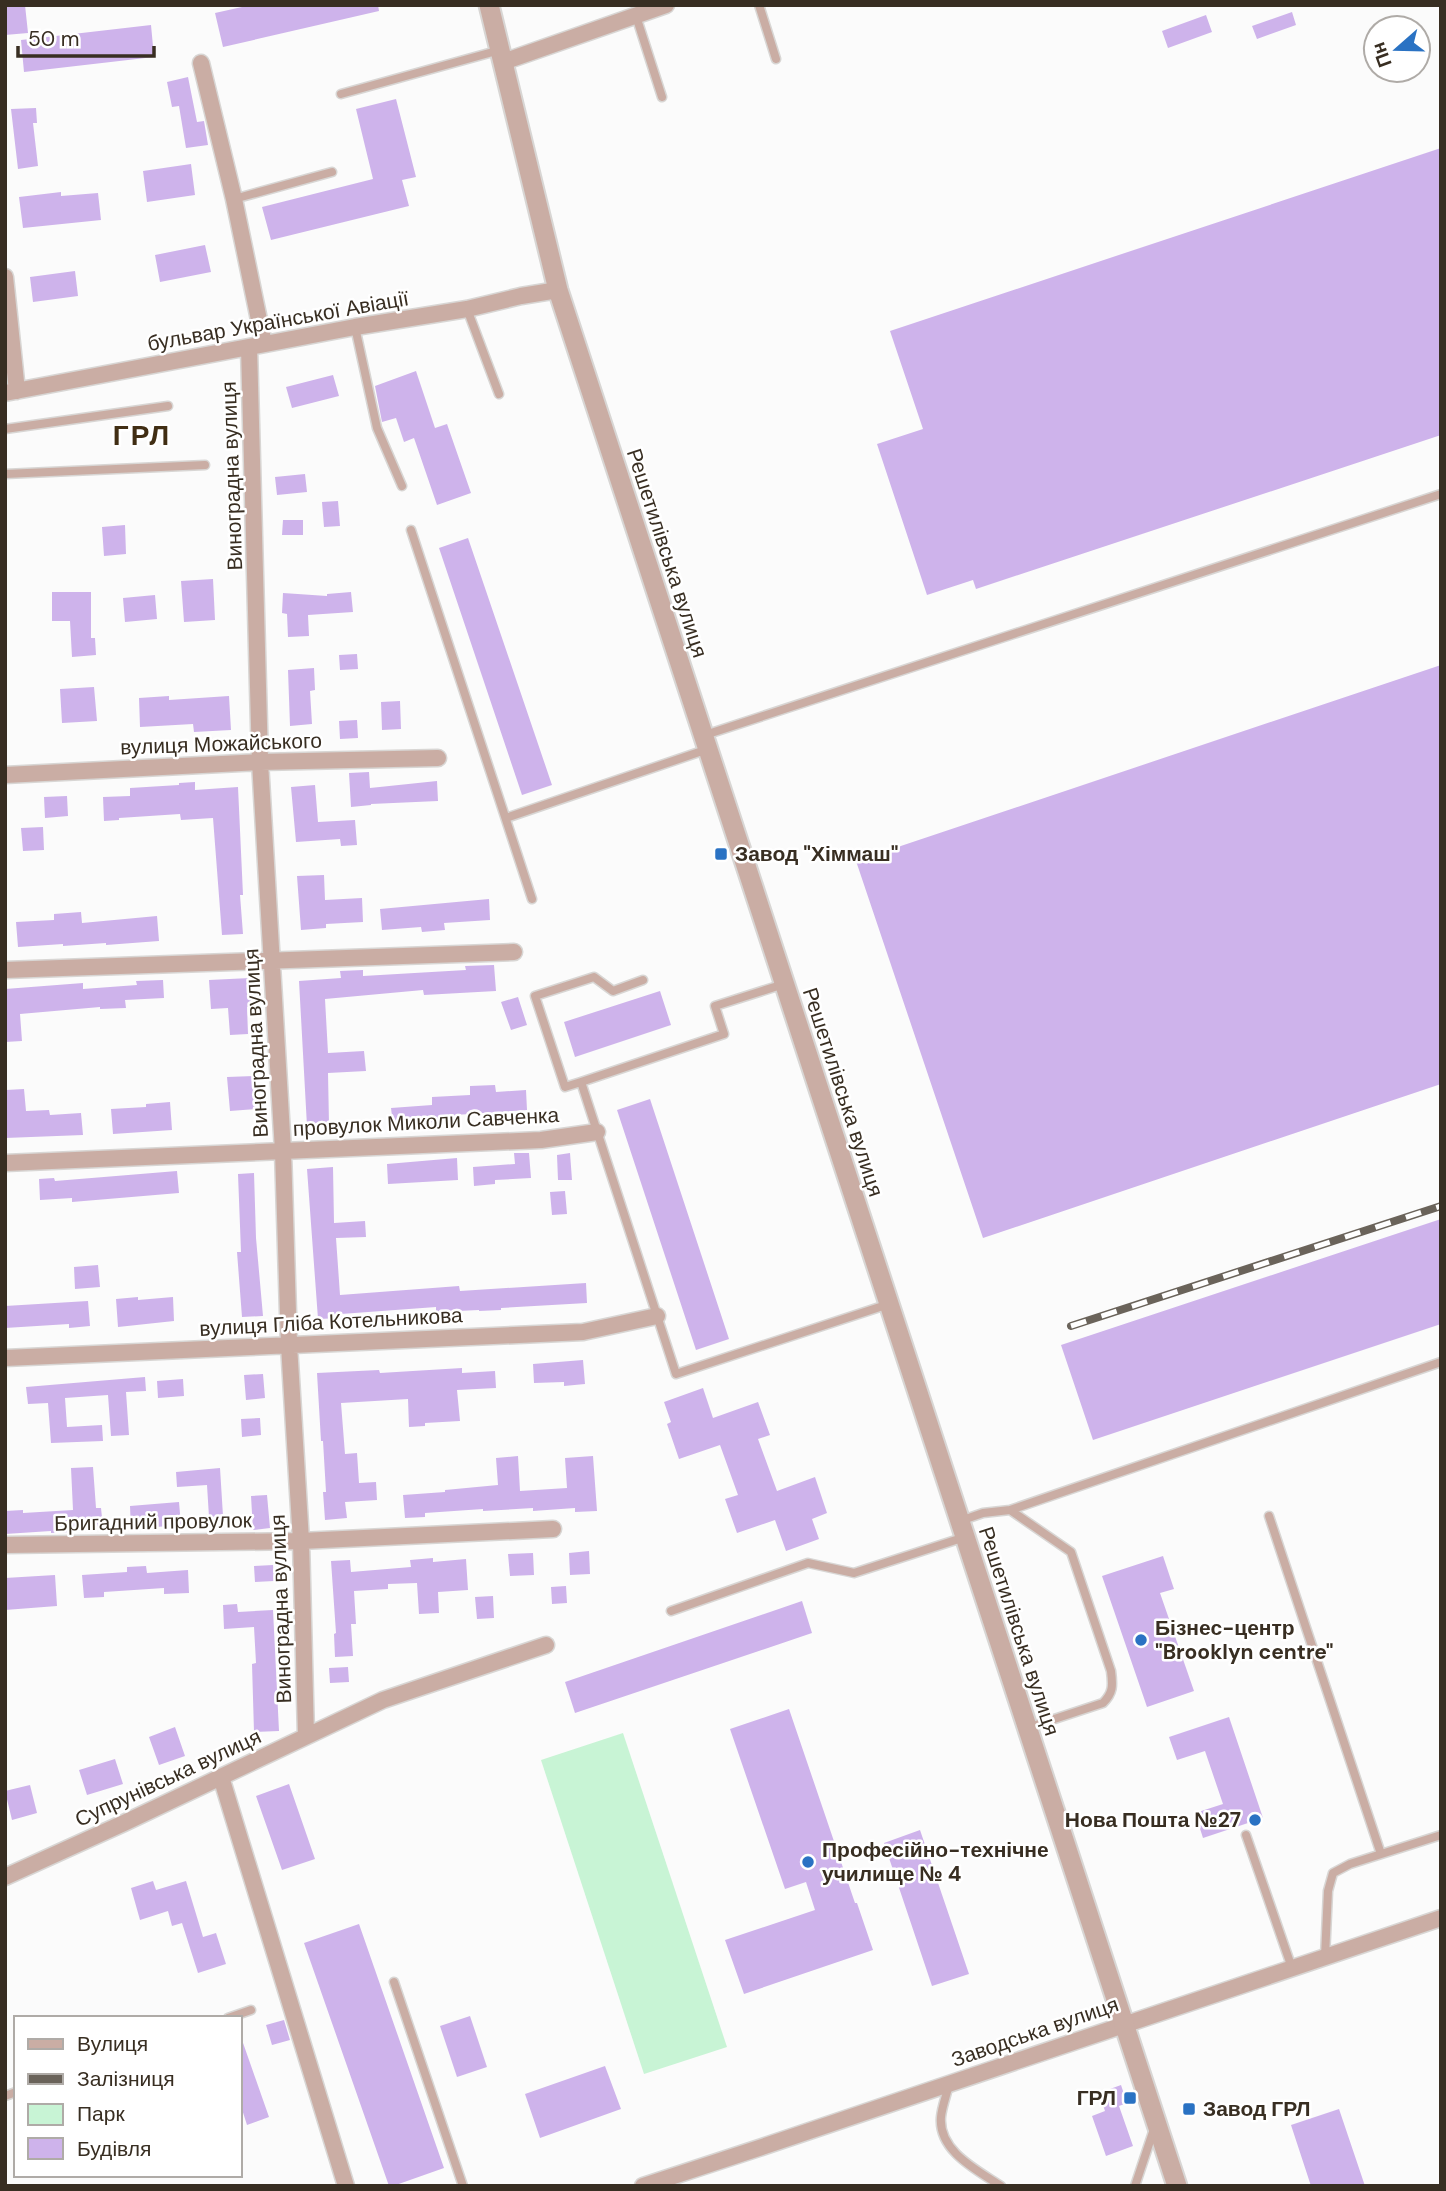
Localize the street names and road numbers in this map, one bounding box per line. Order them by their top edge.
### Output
street label: бульвар Української Авіації [145,284,411,358]
street label: Виноградна вулиця [215,381,249,571]
street label: Решетилівська вулиця [620,445,714,661]
street label: вулиця Можайського [120,726,322,762]
street label: Виноградна вулиця [237,948,275,1138]
street label: Решетилівська вулиця [796,984,890,1200]
street label: провулок Миколи Савченка [292,1101,560,1143]
street label: вулиця Гліба Котельникова [199,1301,464,1343]
street label: Бригадний провулок [54,1506,253,1538]
street label: Виноградна вулиця [264,1514,298,1704]
street label: Решетилівська вулиця [972,1523,1066,1739]
street label: Супрунівська вулиця [70,1722,266,1834]
street label: Заводська вулиця [948,1990,1122,2074]

